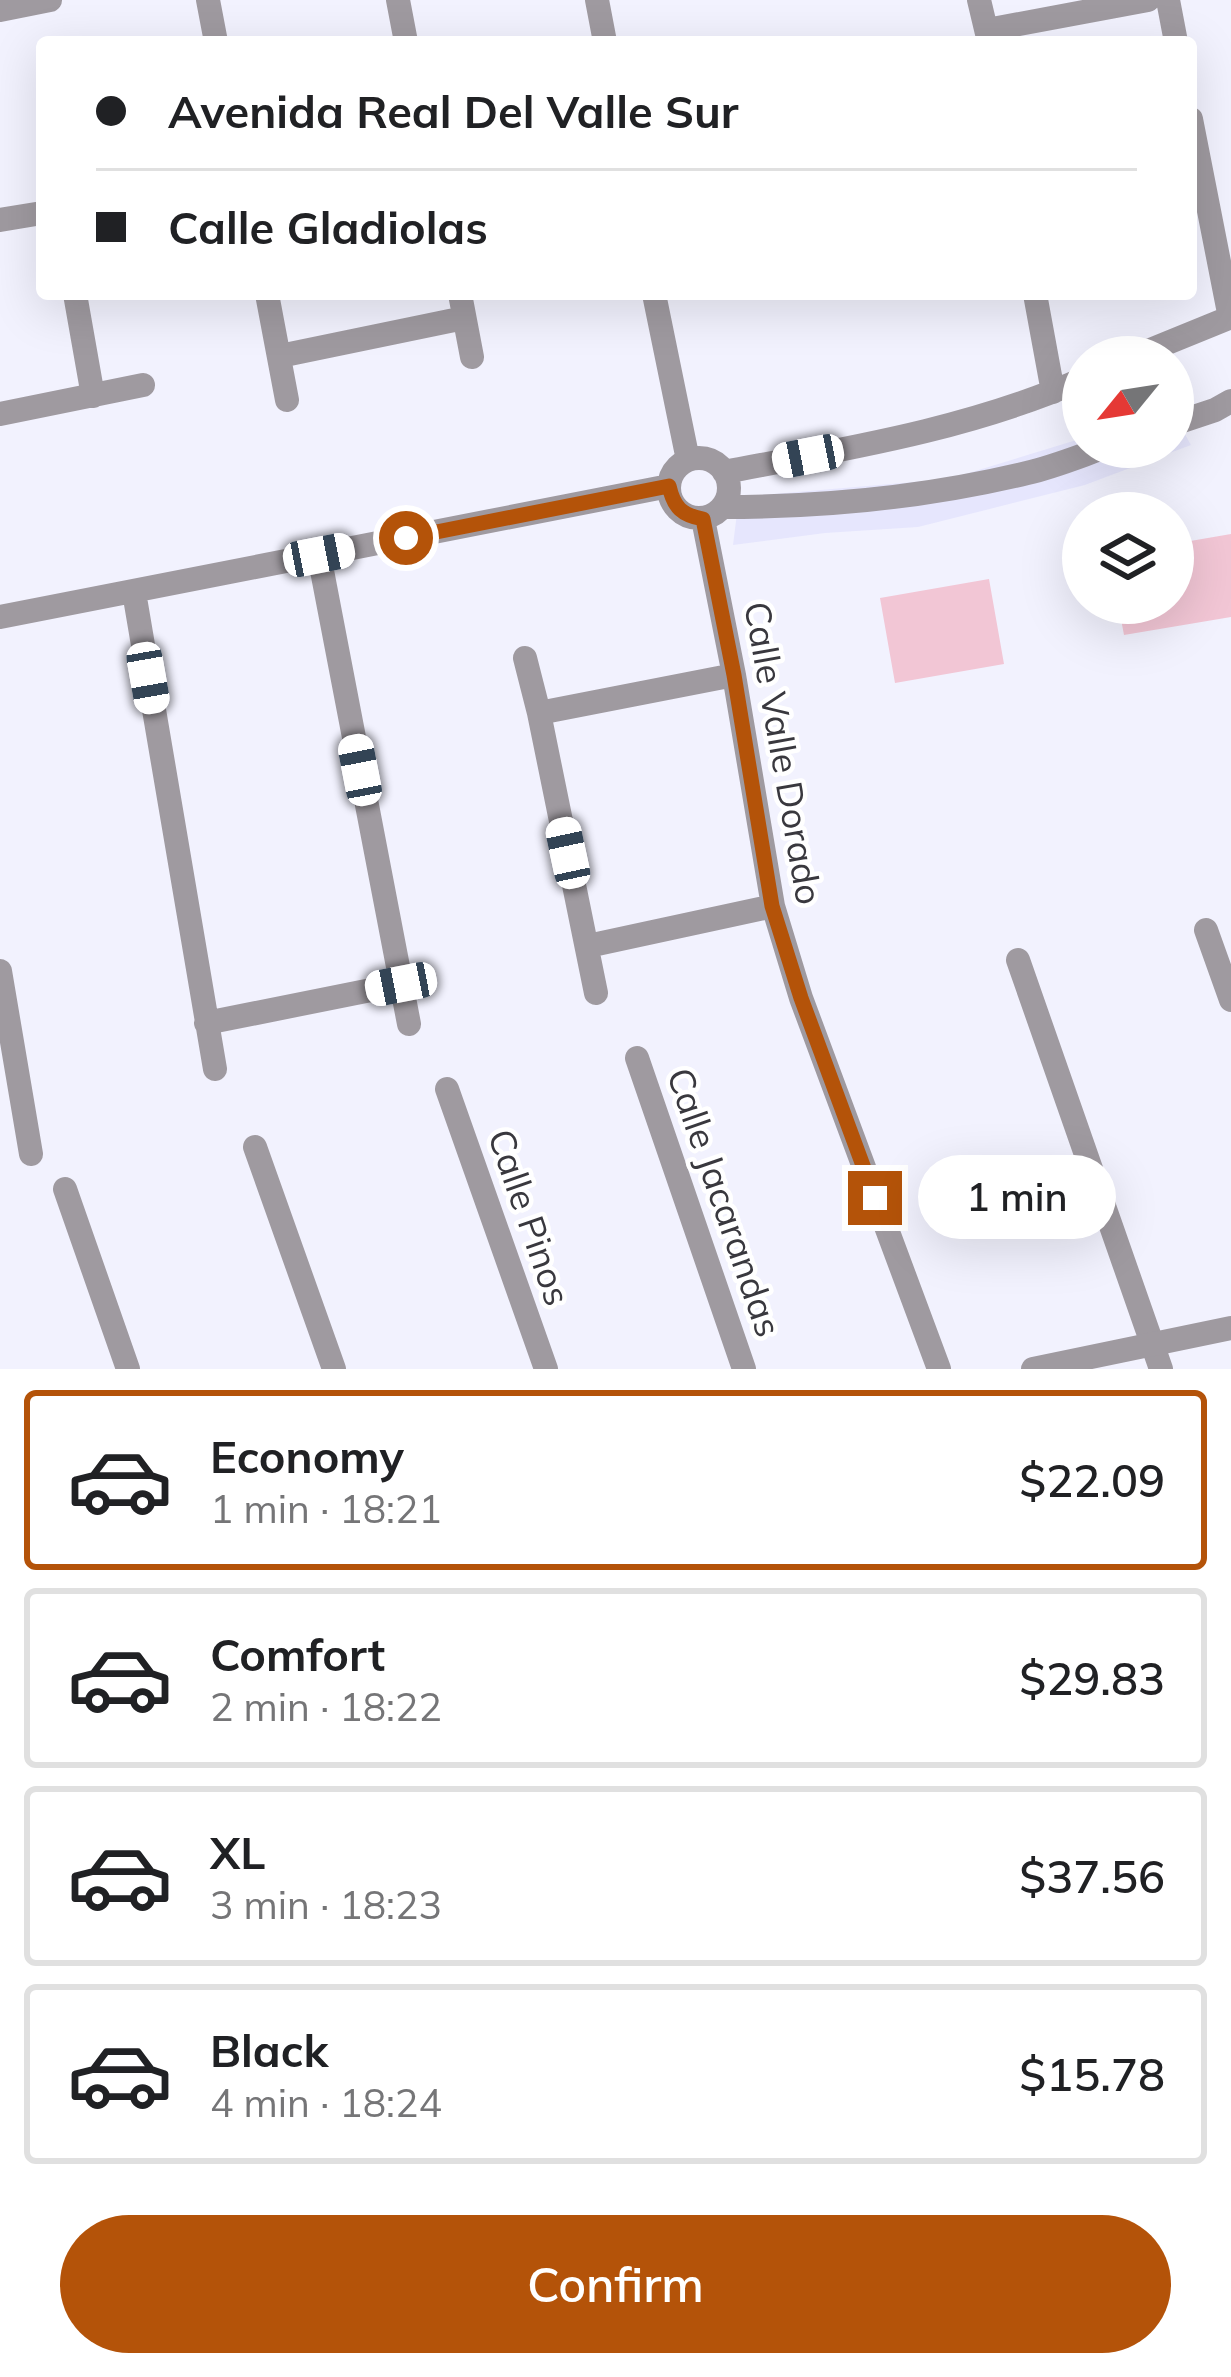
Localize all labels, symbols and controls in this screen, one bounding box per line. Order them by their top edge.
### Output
text: Avenida Real Del Valle Sur [168,83,739,139]
text: Calle Gladiolas [168,199,488,255]
north arrow [1062,336,1194,468]
map controls [1062,336,1194,624]
car [769,431,847,481]
button: layers [1062,492,1194,624]
route start [379,511,433,565]
car [280,530,358,580]
street label: Calle Valle Dorado [735,598,833,908]
car [124,639,172,717]
car [335,731,385,809]
car [543,814,593,892]
car [362,959,440,1009]
street label: Calle Jacarandas [658,1062,792,1342]
street label: Calle Pinos [479,1123,581,1311]
callout: 1 min [917,1156,1115,1240]
route end [848,1171,902,1225]
text: 1 min [966,1172,1068,1221]
icon: car [66,1426,174,1534]
text: Economy [210,1428,404,1484]
text: $22.09 [1019,1452,1165,1508]
text: 1 min · 18:21 [210,1484,442,1533]
icon: car [66,1624,174,1732]
text: Comfort [210,1626,385,1682]
text: $29.83 [1019,1650,1165,1706]
text: 2 min · 18:22 [210,1682,442,1731]
icon: car [66,1822,174,1930]
text: XL [210,1824,265,1880]
text: $37.56 [1019,1848,1165,1904]
text: 3 min · 18:23 [210,1880,442,1929]
icon: car [66,2020,174,2128]
text: Black [210,2022,328,2078]
text: $15.78 [1019,2046,1165,2102]
text: 4 min · 18:24 [210,2078,442,2127]
button: Confirm [60,2215,1171,2353]

